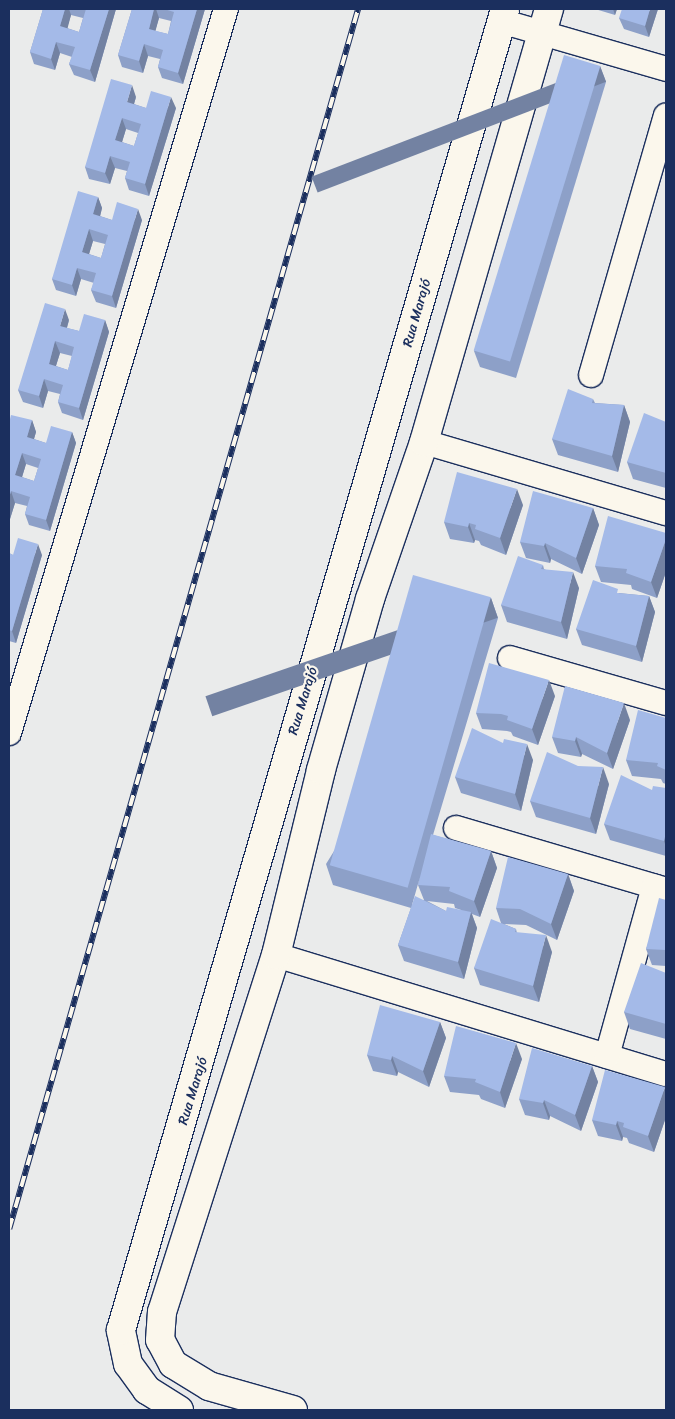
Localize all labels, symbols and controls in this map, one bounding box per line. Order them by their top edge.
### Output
street label: Rua Marajó [399,277,435,349]
street label: Rua Marajó [285,665,321,737]
street label: Rua Marajó [175,1055,211,1127]

